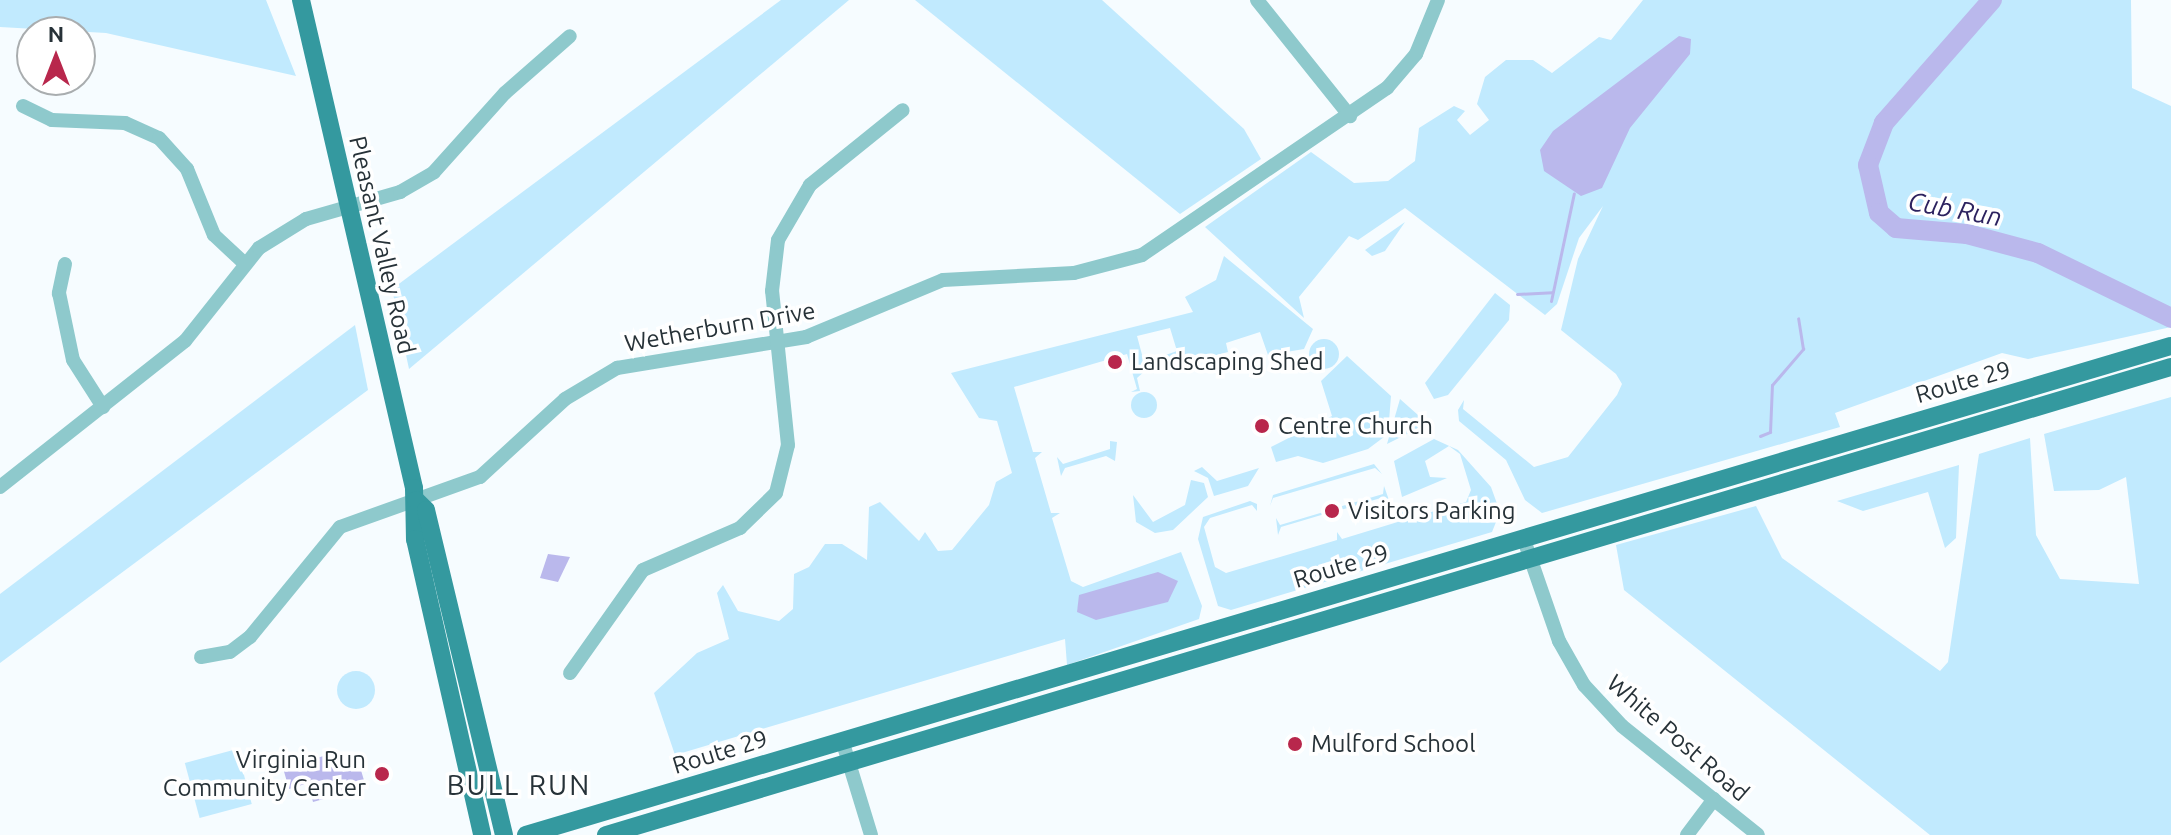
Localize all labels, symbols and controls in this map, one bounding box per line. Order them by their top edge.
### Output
north arrow [16,16,96,96]
text: N [48,21,64,46]
street label: Pleasant Valley Road [343,133,421,357]
water label: Cub Run [1906,185,2004,233]
street label: Wetherburn Drive [622,296,818,358]
place label: Landscaping Shed [1131,348,1324,376]
marker: Landscaping Shed [1106,353,1124,371]
street label: Route 29 [1912,355,2014,409]
place label: Centre Church [1278,412,1433,440]
marker: Centre Church [1253,417,1271,435]
place label: Visitors Parking [1348,497,1516,525]
marker: Visitors Parking [1323,502,1341,520]
street label: Route 29 [1290,538,1392,594]
street label: White Post Road [1601,669,1755,807]
street label: Route 29 [669,724,771,780]
place label: Mulford School [1311,730,1475,758]
marker: Mulford School [1286,735,1304,753]
place label: Virginia Run Community Center [163,746,366,802]
marker: Virginia Run Community Center [373,765,391,783]
district label: BULL RUN [447,768,591,802]

